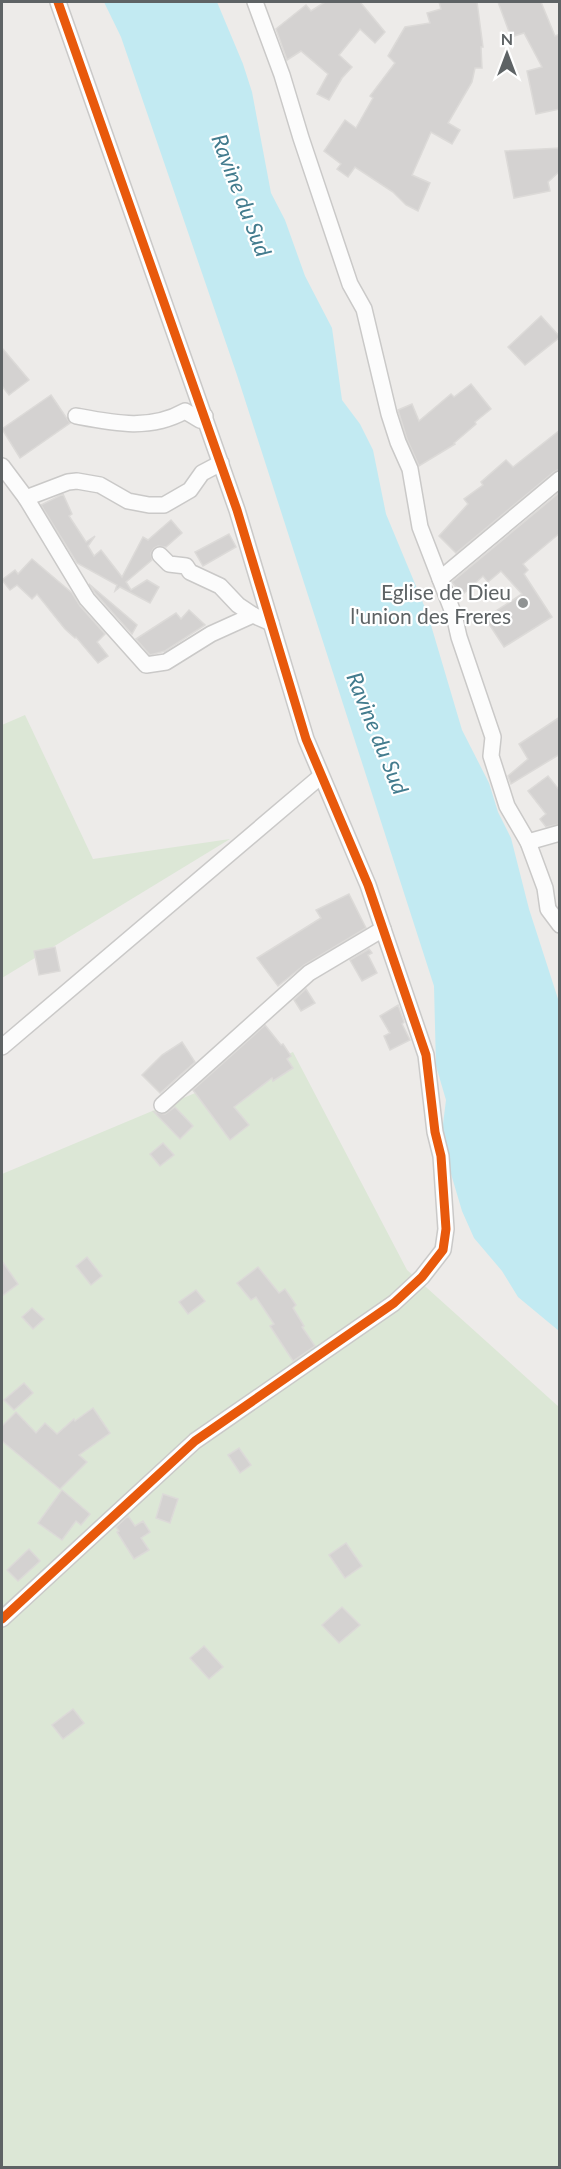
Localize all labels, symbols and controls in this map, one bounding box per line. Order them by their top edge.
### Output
north arrow [477,24,537,84]
text: N [501,29,513,48]
water label: Ravine du Sud [206,130,278,260]
place label: Eglise de Dieu l'union des Freres [350,579,511,628]
marker: Eglise de Dieu l'union des Freres [516,596,530,610]
water label: Ravine du Sud [341,668,415,798]

